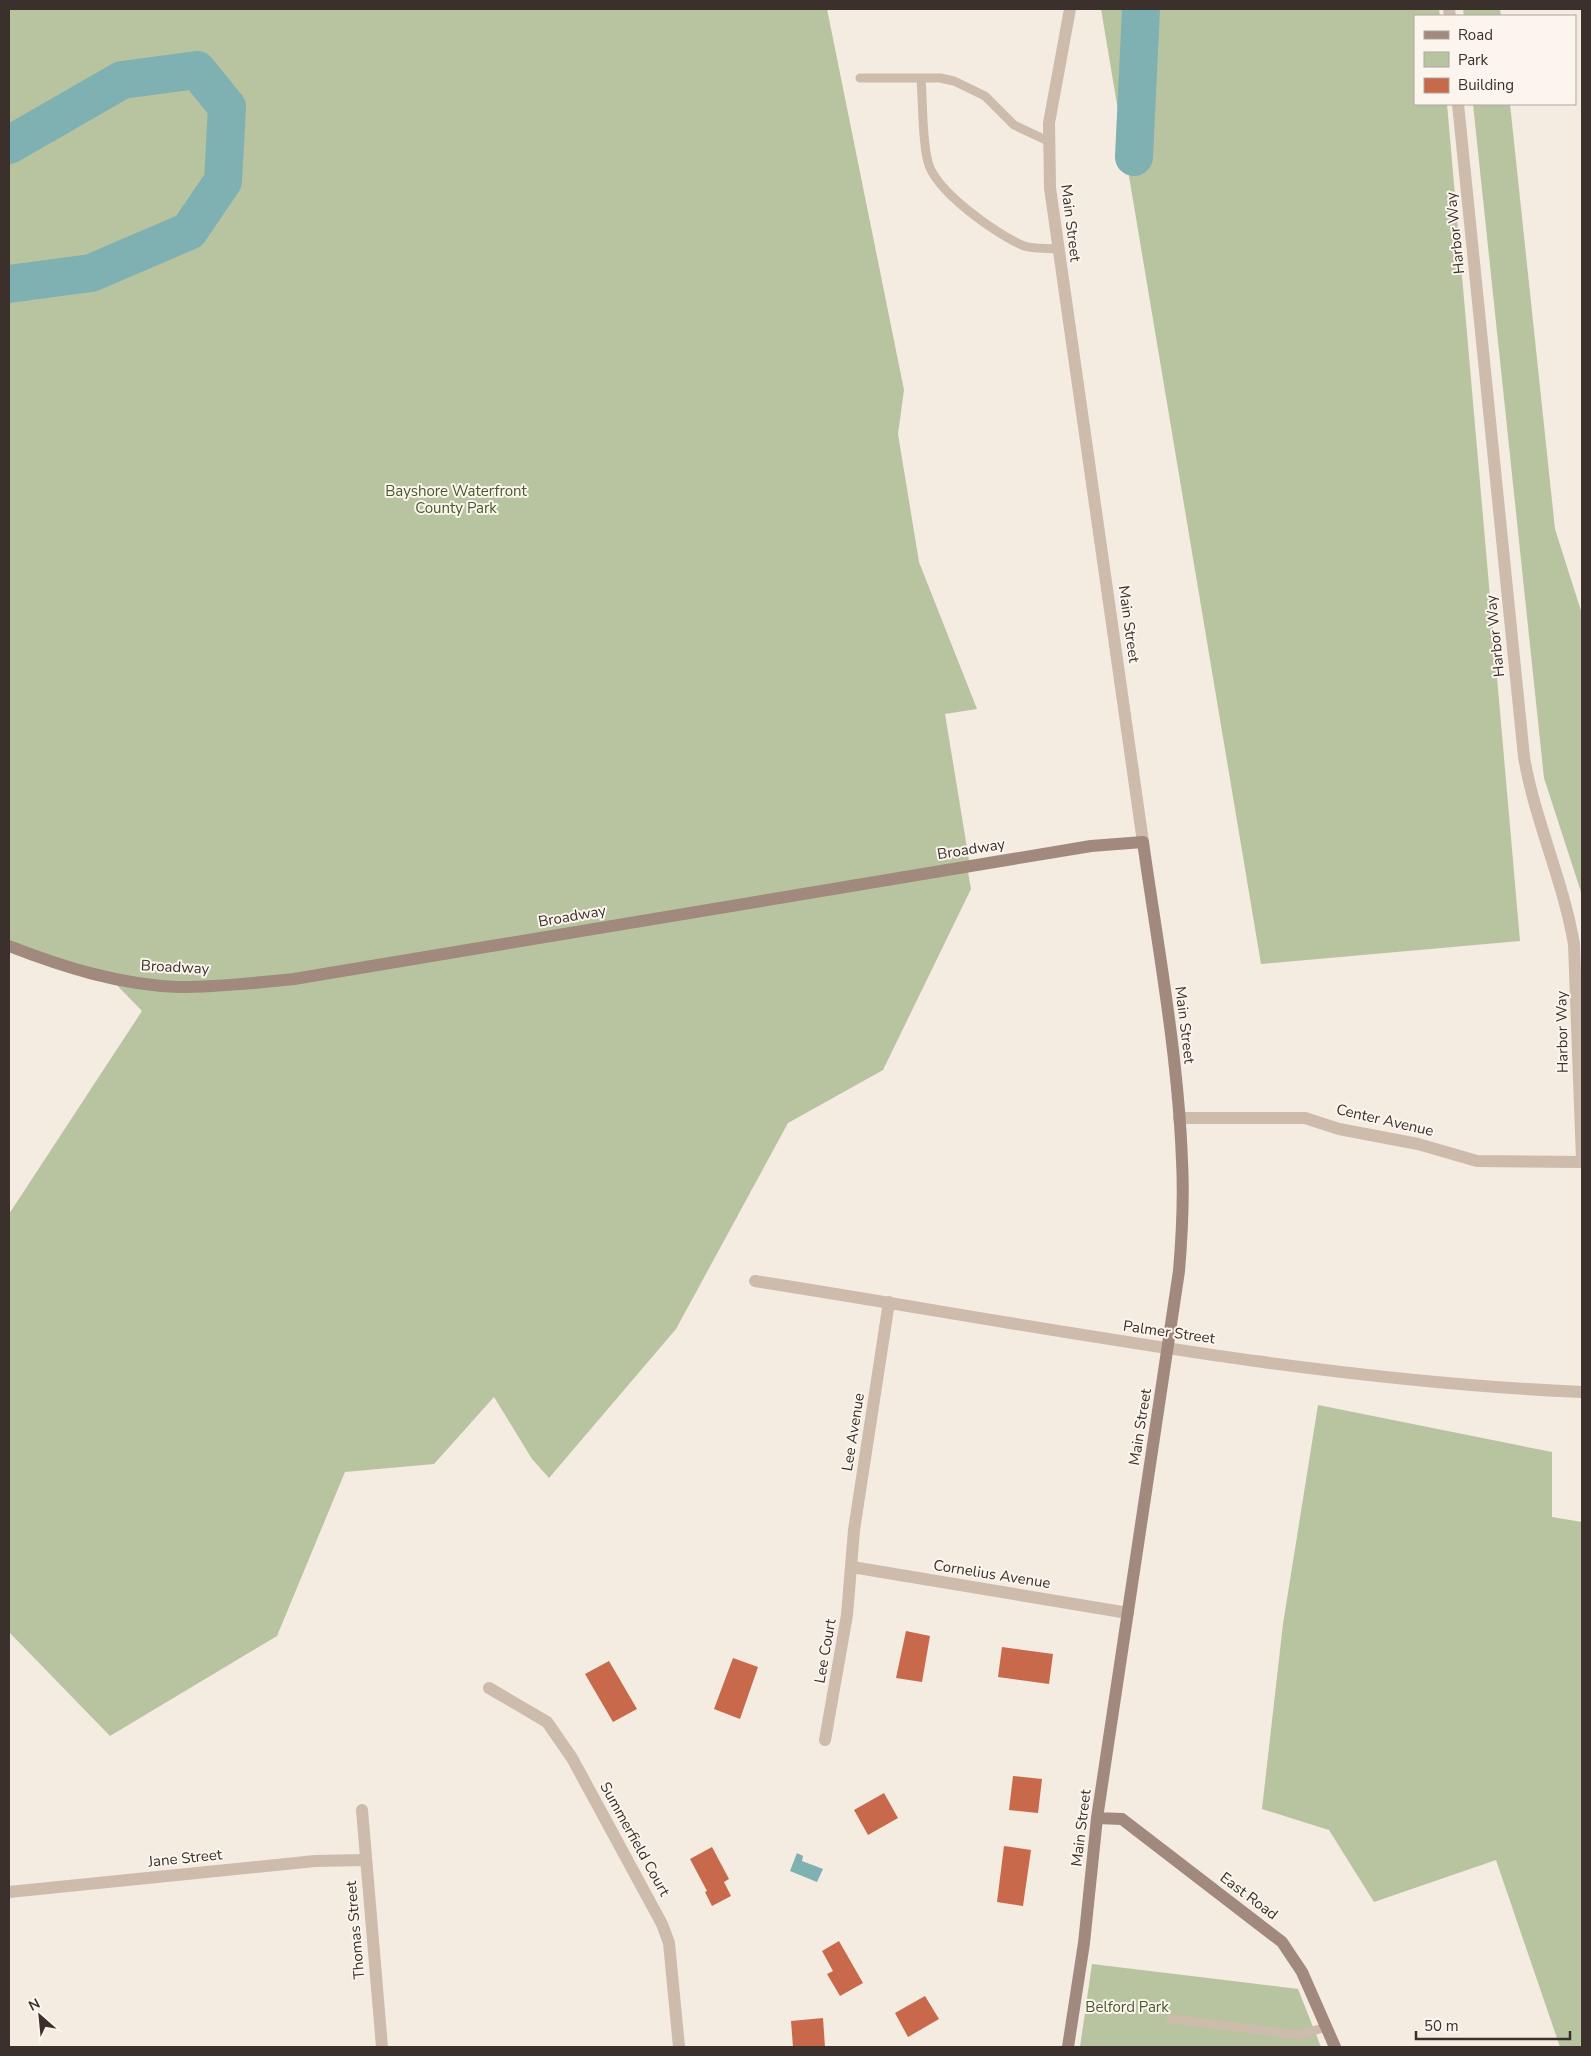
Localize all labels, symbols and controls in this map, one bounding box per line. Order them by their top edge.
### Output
legend [1414,15,1576,105]
text: Road [1458,25,1493,45]
text: Park [1458,50,1488,70]
text: Building [1458,75,1514,95]
street label: Main Street [1056,183,1086,263]
street label: Harbor Way [1441,191,1469,275]
park label: Bayshore Waterfront County Park [385,481,528,518]
street label: Main Street [1114,584,1144,665]
street label: Harbor Way [1481,594,1509,678]
street label: Broadway [936,834,1007,864]
street label: Broadway [537,900,608,932]
street label: Broadway [140,955,210,979]
street label: Main Street [1170,985,1200,1065]
street label: Harbor Way [1551,990,1573,1073]
street label: Center Avenue [1334,1099,1436,1141]
street label: Palmer Street [1122,1316,1217,1348]
street label: Main Street [1124,1386,1156,1467]
street label: Lee Avenue [837,1391,869,1473]
street label: Cornelius Avenue [932,1555,1052,1593]
street label: Lee Court [809,1616,841,1685]
street label: Summerfield Court [595,1778,675,1900]
street label: Main Street [1066,1788,1096,1868]
street label: Jane Street [146,1844,224,1872]
street label: East Road [1216,1868,1282,1924]
street label: Thomas Street [341,1879,369,1980]
north arrow [15,1991,65,2041]
text: N [25,1994,43,2016]
park label: Belford Park [1085,1997,1169,2017]
scale bar [1416,2008,1570,2040]
text: 50 m [1424,2016,1459,2036]

